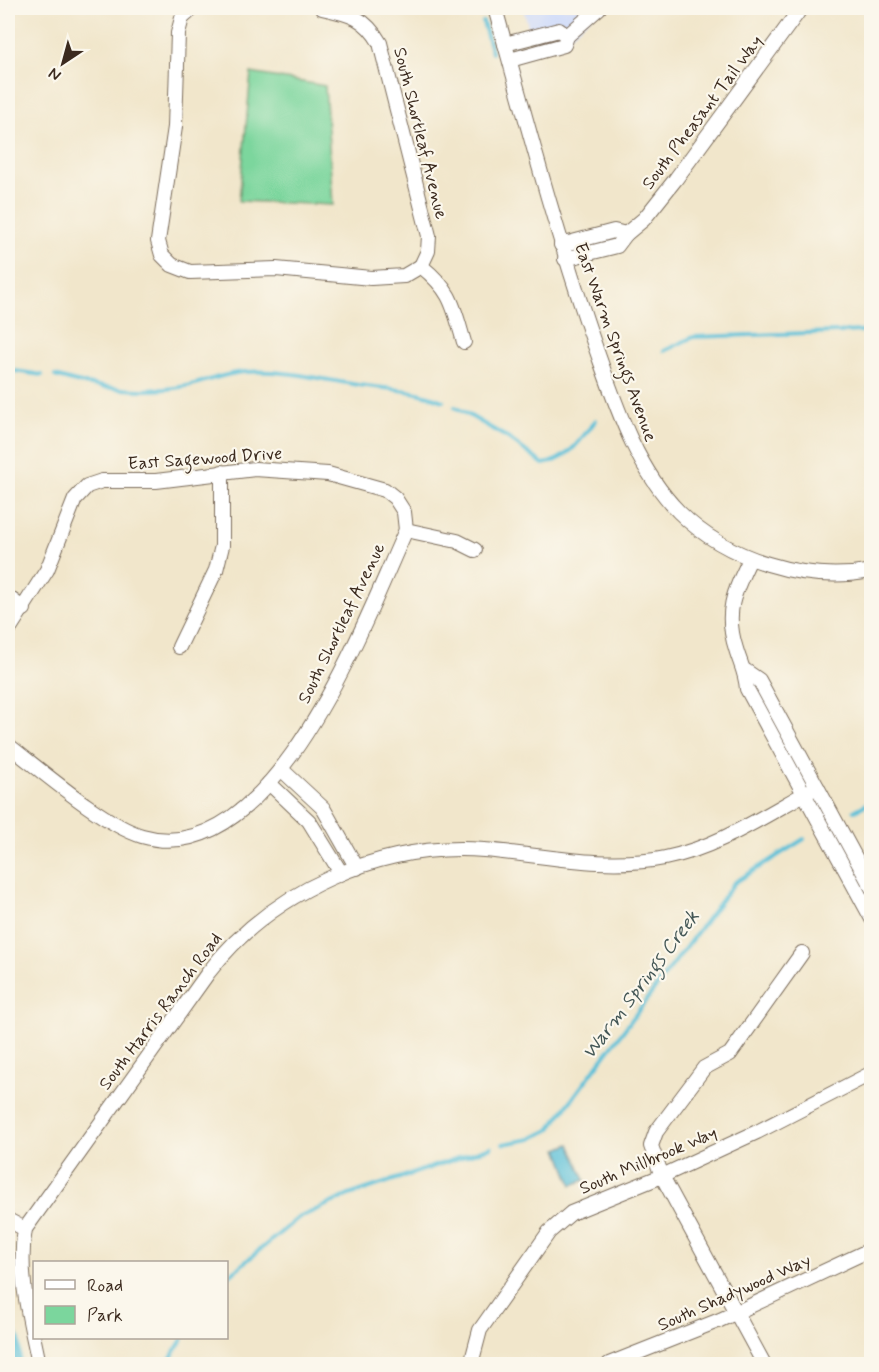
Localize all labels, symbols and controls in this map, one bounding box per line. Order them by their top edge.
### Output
street label: South Pheasant Tail Way [637,31,769,195]
north arrow [33,33,93,93]
street label: South Shortleaf Avenue [387,45,453,222]
text: N [45,62,66,86]
street label: East Warm Springs Avenue [566,239,662,446]
street label: East Sagewood Drive [127,442,283,478]
street label: South Shortleaf Avenue [293,539,391,708]
water label: Warm Springs Creek [576,905,708,1066]
street label: South Harris Ranch Road [94,928,228,1095]
street label: South Millbrook Way [576,1121,721,1201]
street label: South Shadywood Way [654,1248,815,1337]
legend [33,1261,228,1339]
text: Road [87,1274,123,1298]
text: Park [87,1304,123,1328]

